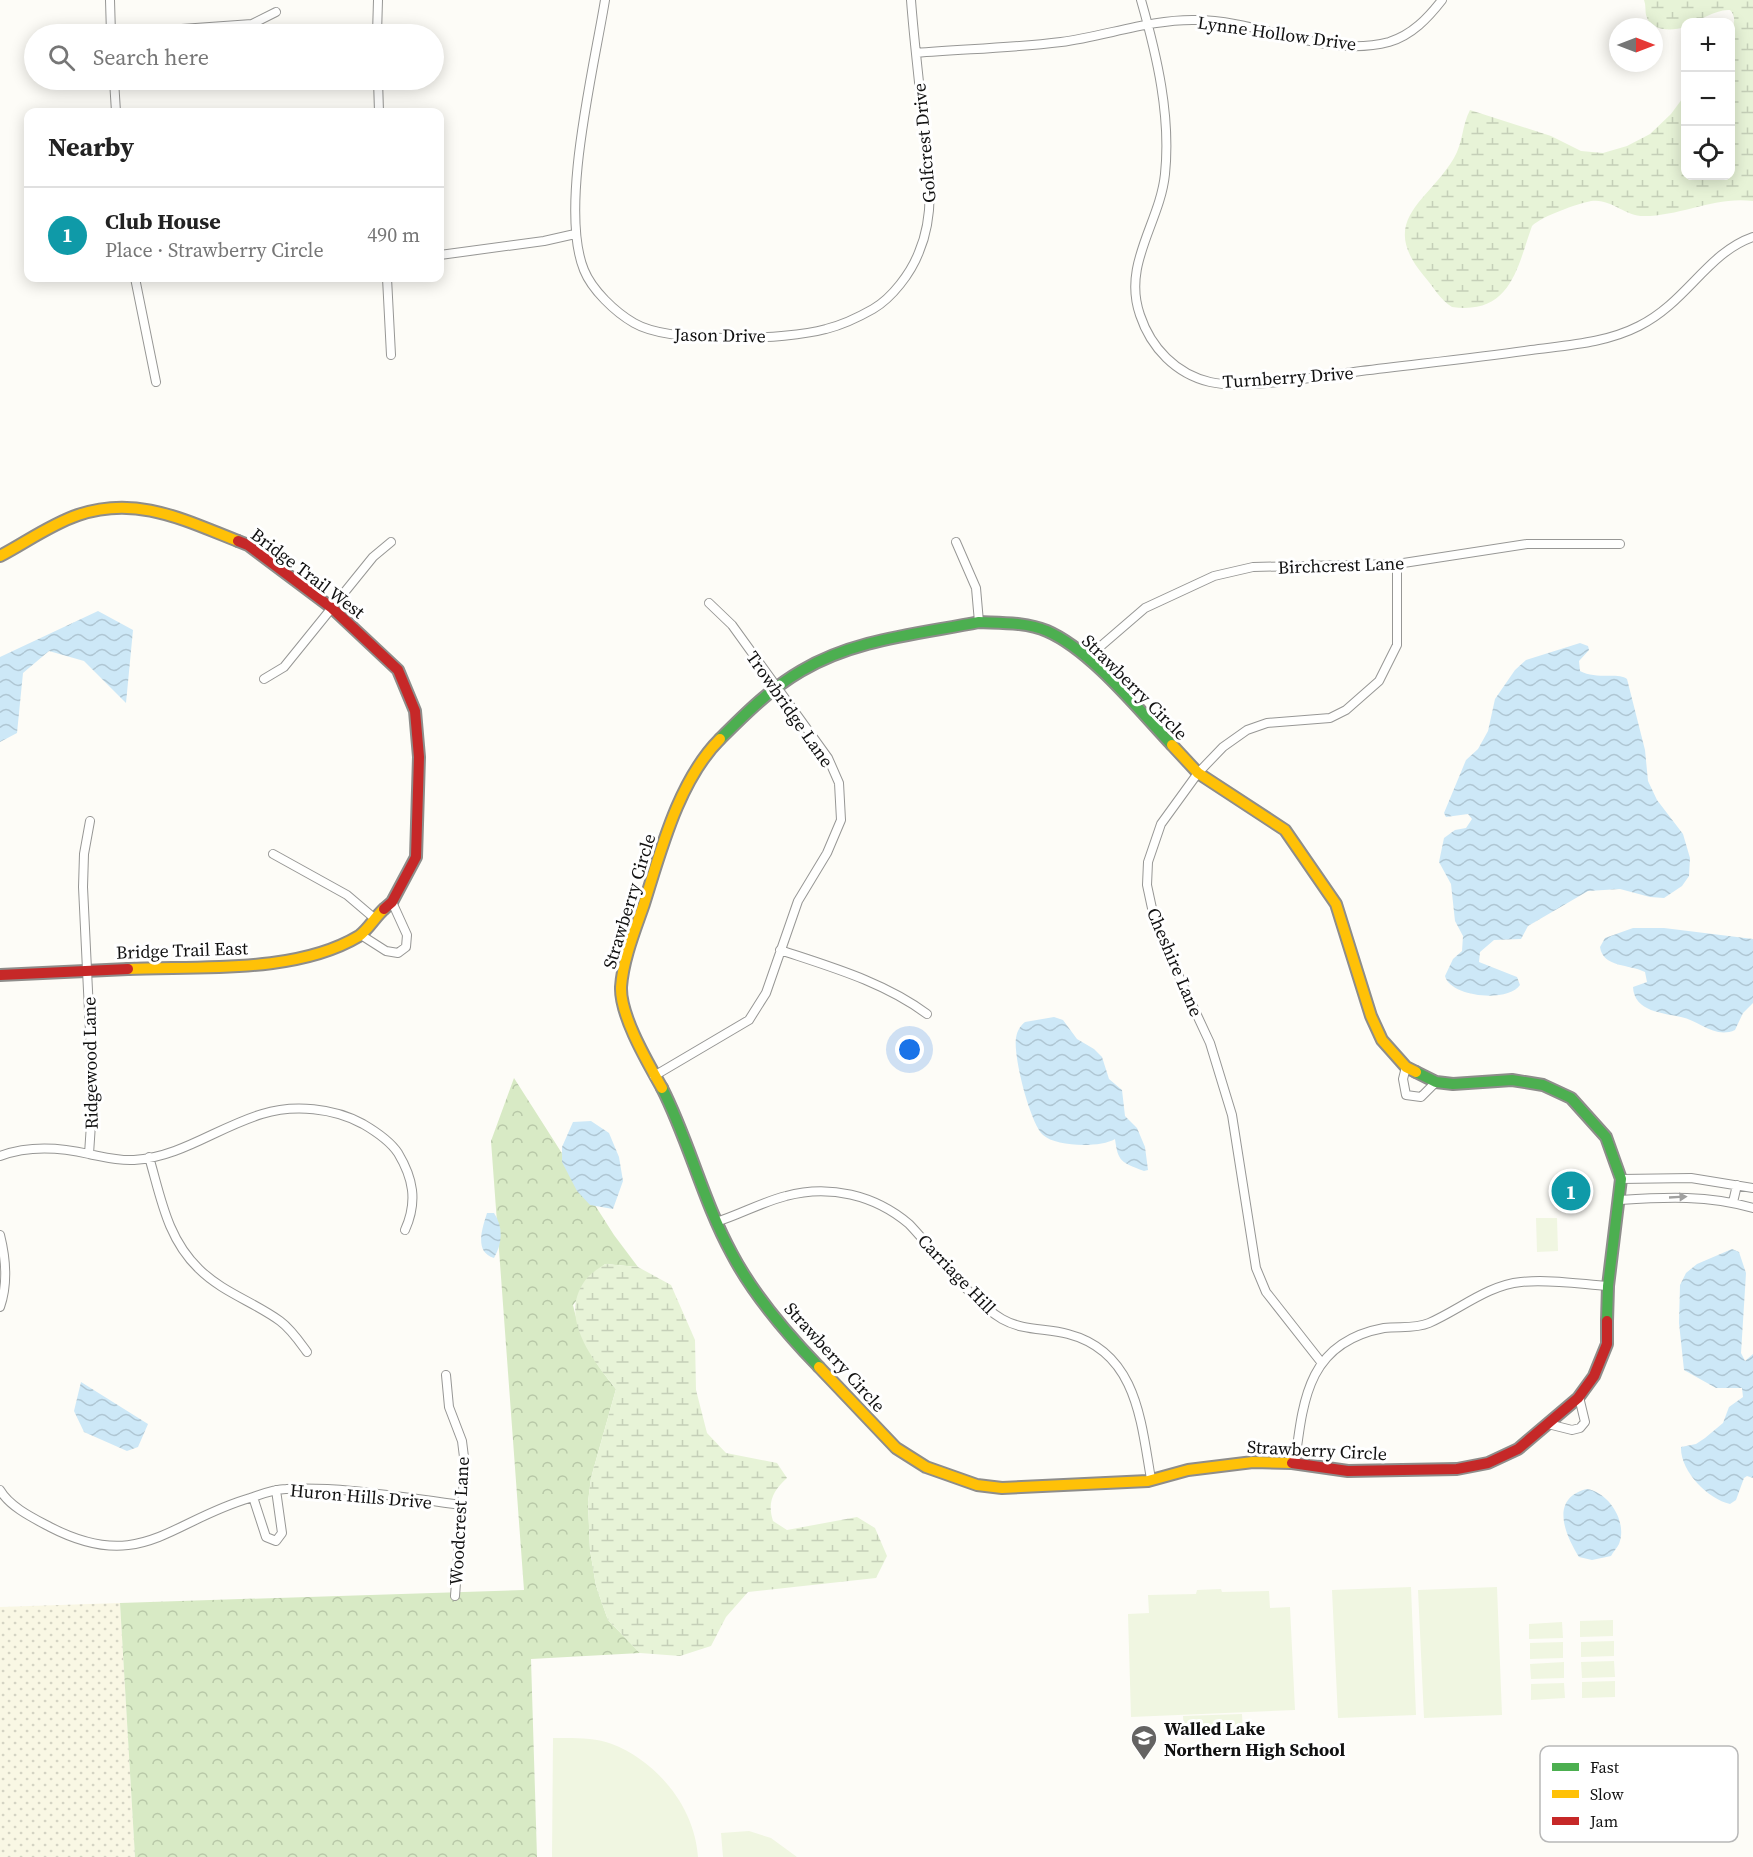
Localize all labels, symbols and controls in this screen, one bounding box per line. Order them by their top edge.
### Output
street label: Lynne Hollow Drive [1196,9,1358,57]
north arrow [1609,18,1663,72]
map controls [1681,18,1735,180]
button: + [1681,18,1735,72]
search box [24,24,444,90]
icon: search [45,41,78,74]
text: Search here [93,42,209,72]
button: − [1681,72,1735,126]
street label: Golfcrest Drive [906,82,942,204]
button: locate [1681,126,1735,180]
text: Nearby [48,129,134,165]
text: Club House [105,206,221,236]
text: 1 [62,221,73,249]
text: 490 m [367,221,420,249]
text: Place · Strawberry Circle [105,236,324,264]
street label: Jason Drive [673,322,766,348]
street label: Turnberry Drive [1222,360,1354,394]
street label: Bridge Trail West [246,522,370,624]
street label: Birchcrest Lane [1277,550,1405,580]
street label: Strawberry Circle [1077,629,1193,745]
street label: Trowbridge Lane [741,646,839,772]
street label: Strawberry Circle [597,830,661,972]
street label: Cheshire Lane [1141,904,1209,1020]
street label: Bridge Trail East [116,935,249,965]
street label: Ridgewood Lane [76,996,104,1130]
your location [895,1035,924,1064]
pin: 1 [1552,1168,1590,1214]
one-way arrow [1669,1192,1688,1201]
street label: Carriage Hill [912,1228,1002,1320]
street label: Strawberry Circle [779,1297,891,1417]
street label: Strawberry Circle [1246,1434,1388,1466]
street label: Woodcrest Lane [443,1456,475,1586]
street label: Huron Hills Drive [289,1477,433,1515]
place label: Walled Lake Northern High School [1164,1716,1345,1762]
school or university icon: Walled Lake Northern High School [1129,1723,1159,1761]
legend [1540,1746,1738,1842]
text: Fast [1590,1756,1620,1778]
text: Slow [1590,1783,1625,1805]
text: Jam [1589,1810,1618,1832]

